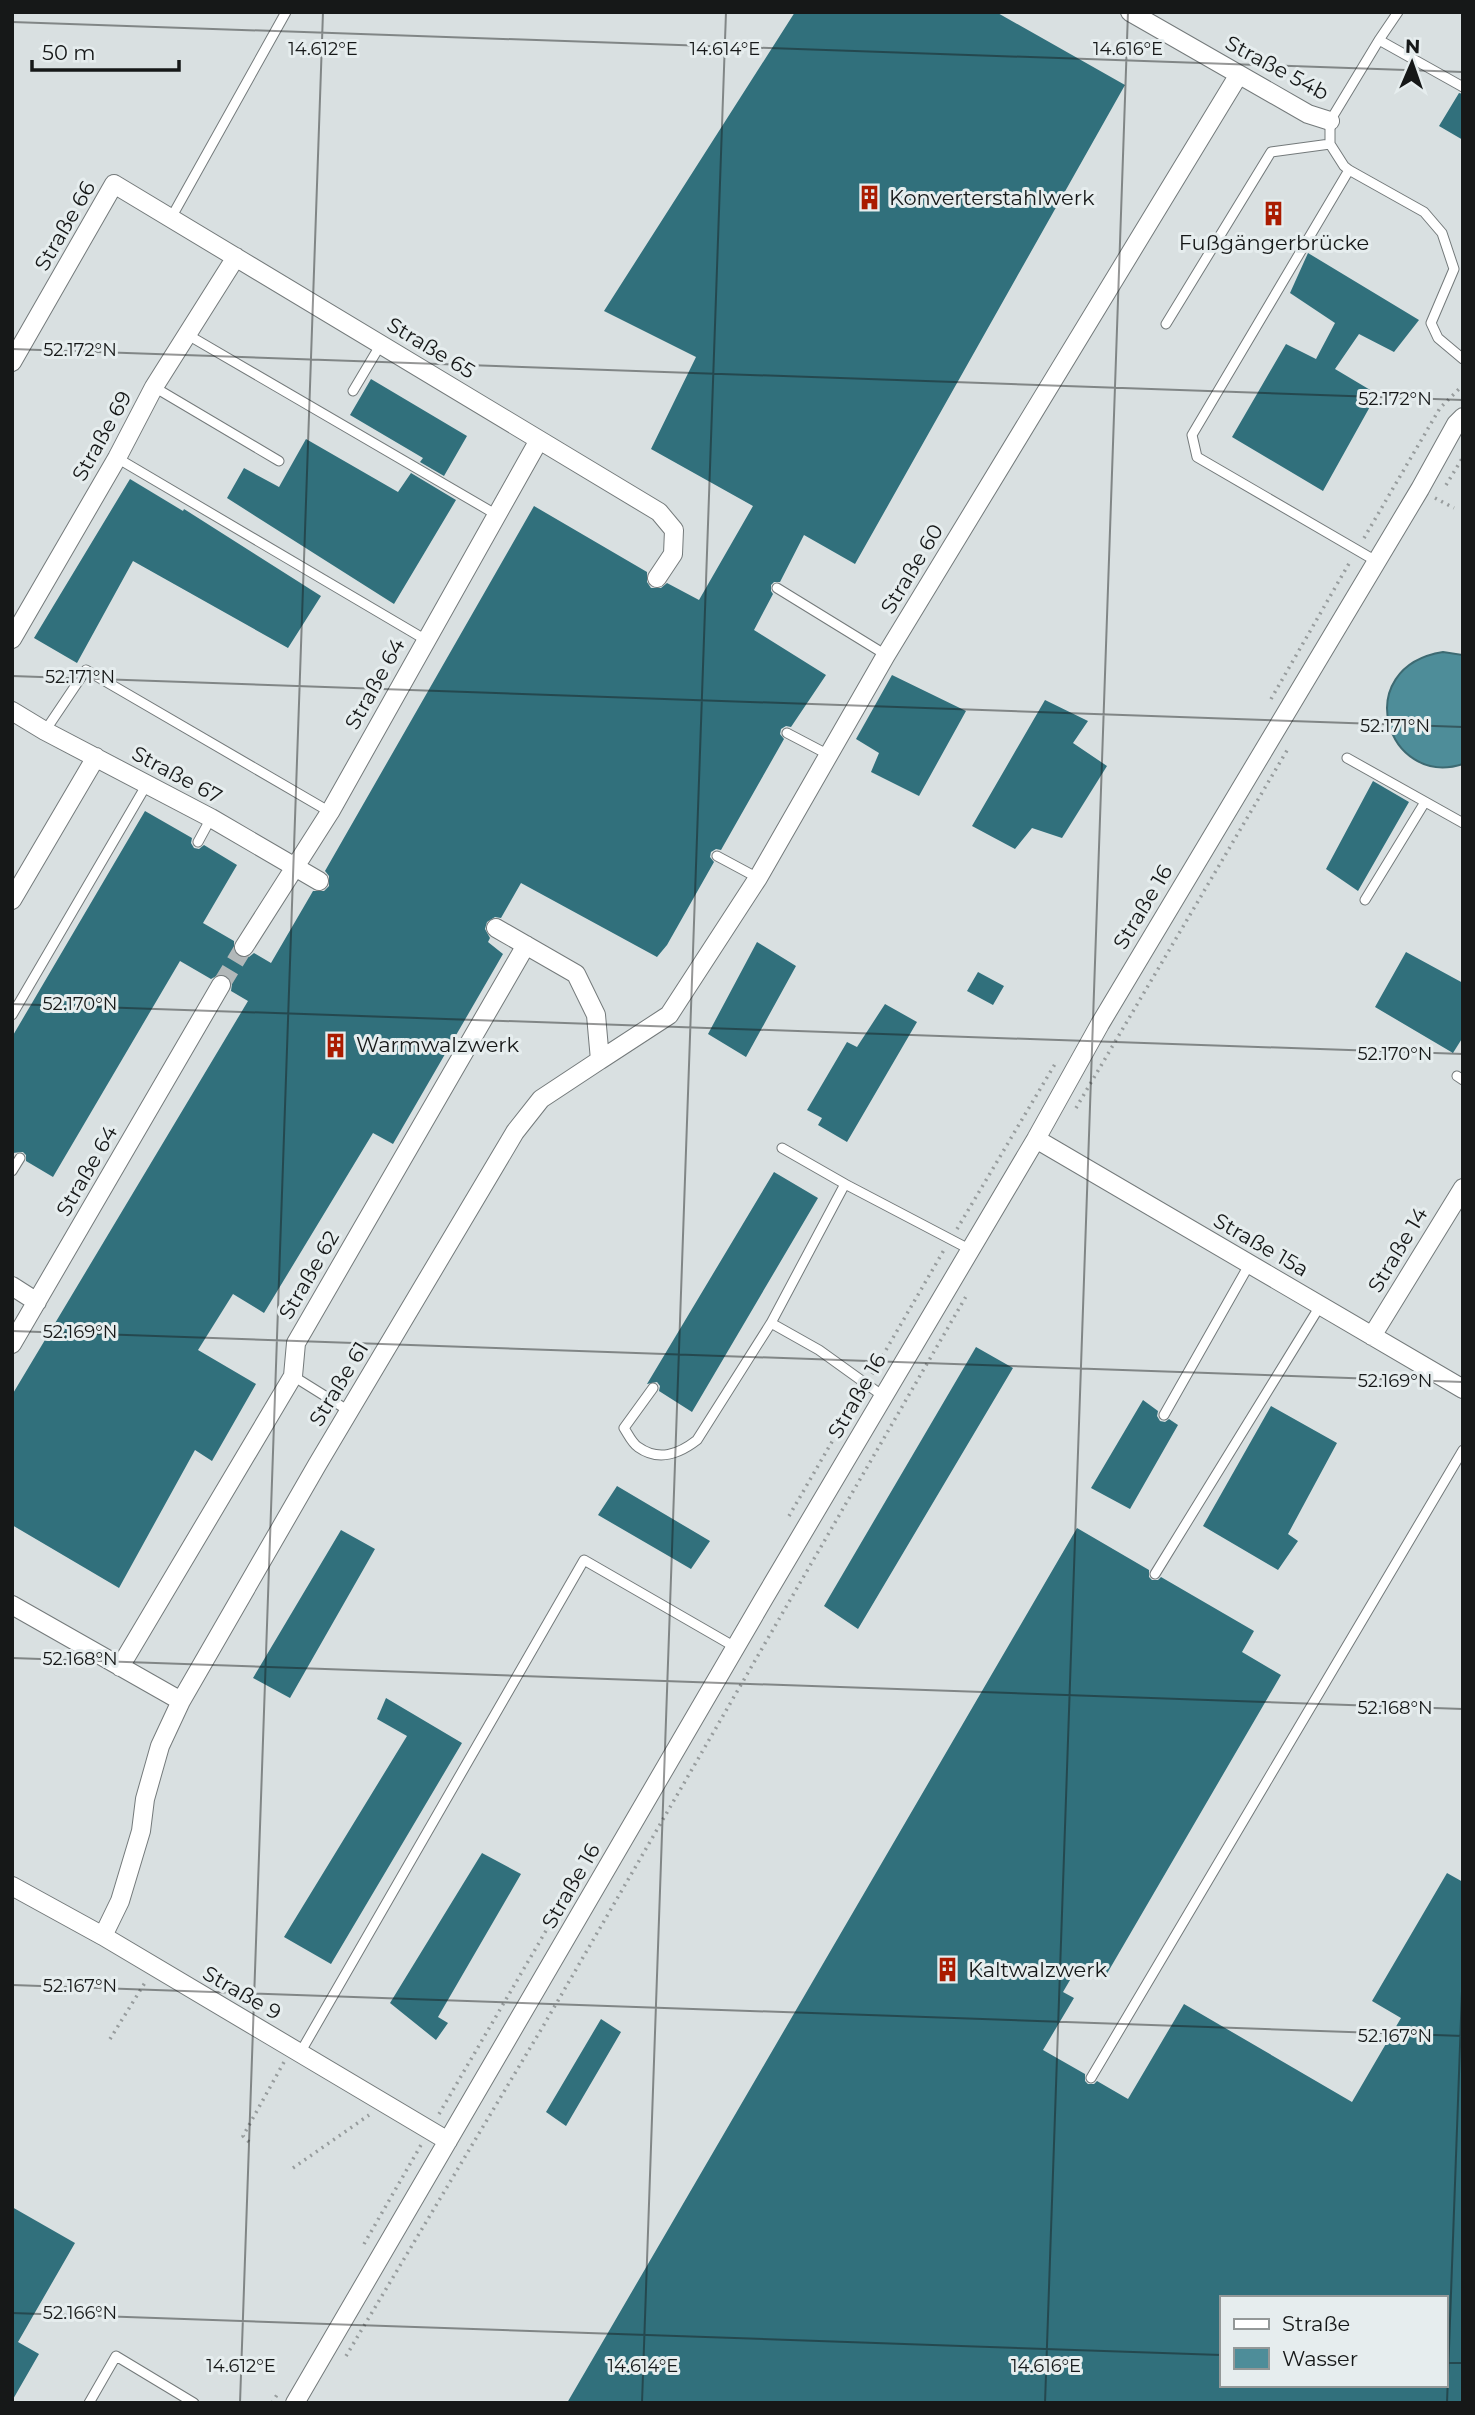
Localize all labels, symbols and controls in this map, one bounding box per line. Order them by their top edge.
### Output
scale bar [32,28,178,72]
north arrow [1377,28,1447,98]
street label: Straße 54b [1221,30,1333,105]
text: N [1404,35,1421,58]
text: 14.612°E [288,38,358,60]
text: 14.614°E [690,38,760,60]
text: 14.616°E [1093,38,1163,60]
text: 50 m [42,40,96,65]
street label: Straße 66 [29,176,100,275]
building icon: Konverterstahlwerk [855,184,883,212]
place label: Konverterstahlwerk [889,185,1095,210]
building icon: Fußgängerbrücke [1260,200,1288,228]
place label: Fußgängerbrücke [1179,230,1369,255]
street label: Straße 65 [383,312,480,384]
text: 52.172°N [43,339,117,361]
street label: Straße 69 [67,386,137,485]
text: 52.172°N [1358,388,1432,410]
street label: Straße 60 [875,519,948,618]
street label: Straße 64 [339,634,410,734]
text: 52.171°N [45,666,115,688]
text: 52.171°N [1360,715,1430,737]
street label: Straße 67 [128,740,227,809]
street label: Straße 16 [1108,860,1178,953]
text: 52.170°N [43,993,117,1015]
building icon: Warmwalzwerk [322,1031,350,1059]
place label: Warmwalzwerk [356,1032,520,1057]
text: 52.170°N [1358,1043,1432,1065]
street label: Straße 64 [51,1121,123,1220]
street label: Straße 14 [1362,1202,1433,1297]
street label: Straße 15a [1209,1207,1313,1282]
street label: Straße 62 [273,1226,344,1324]
text: 52.169°N [43,1321,117,1343]
street label: Straße 61 [304,1337,373,1430]
street label: Straße 16 [822,1349,891,1443]
text: 52.169°N [1358,1370,1432,1392]
text: 52.168°N [42,1648,118,1670]
text: 52.168°N [1357,1697,1433,1719]
street label: Straße 16 [536,1839,605,1933]
building icon: Kaltwalzwerk [934,1956,962,1984]
place label: Kaltwalzwerk [968,1957,1108,1982]
street label: Straße 9 [199,1960,286,2025]
text: 52.167°N [43,1975,117,1997]
text: 52.167°N [1358,2025,1432,2047]
legend [1220,2296,1447,2387]
text: 52.166°N [43,2302,117,2324]
text: Straße [1282,2311,1350,2336]
text: Wasser [1282,2346,1358,2371]
text: 14.612°E [206,2355,276,2377]
text: 14.614°E [608,2355,678,2377]
text: 14.616°E [1011,2355,1081,2377]

